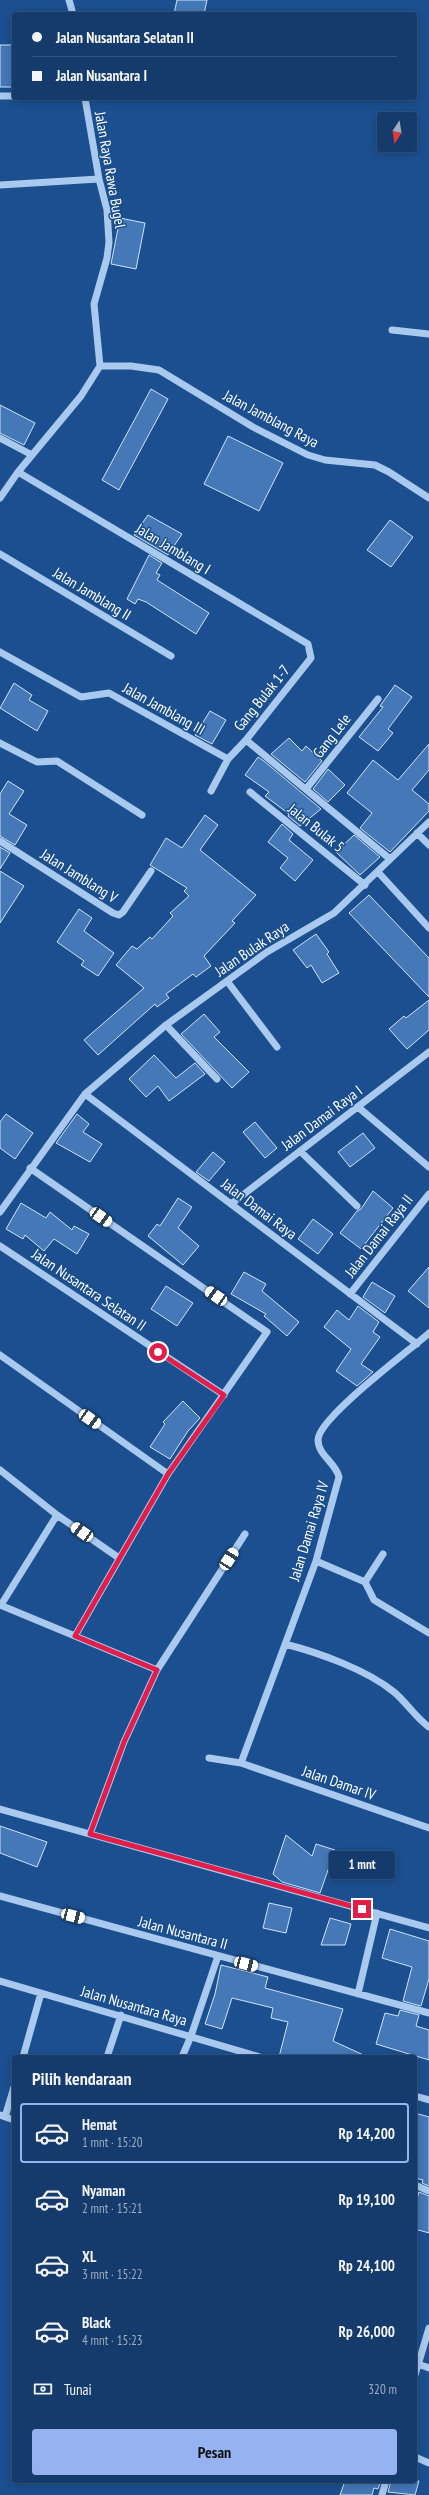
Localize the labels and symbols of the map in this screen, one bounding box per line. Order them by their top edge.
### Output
street label: Jalan Raya Rawa Bugel [91,109,130,230]
north arrow [377,112,417,152]
street label: Jalan Jamblang Raya [219,385,322,452]
street label: Jalan Jamblang I [131,518,214,578]
street label: Jalan Jamblang II [49,562,135,624]
street label: Gang Bulak 1-7 [229,661,294,734]
street label: Jalan Jamblang III [119,678,209,739]
street label: Gang Lele [308,710,355,762]
street label: Jalan Bulak 5 [283,798,348,856]
street label: Jalan Jamblang V [36,844,121,907]
street label: Jalan Bulak Raya [210,917,292,981]
street label: Jalan Damai Raya I [277,1081,366,1155]
street label: Jalan Damai Raya [217,1173,301,1243]
street label: Jalan Damai Raya II [340,1190,417,1282]
car [88,1205,114,1229]
street label: Jalan Nusantara Selatan II [28,1244,150,1335]
car [203,1284,229,1308]
route start [149,1343,167,1361]
car [77,1407,103,1431]
street label: Jalan Damai Raya IV [284,1479,333,1584]
car [69,1520,95,1544]
car [217,1546,241,1572]
street label: Jalan Damar IV [299,1761,378,1804]
callout: 1 mnt [329,1851,395,1879]
route end [353,1900,371,1918]
car [60,1907,86,1925]
street label: Jalan Nusantara II [135,1911,230,1954]
car [233,1955,259,1973]
street label: Jalan Nusantara Raya [78,1981,189,2030]

